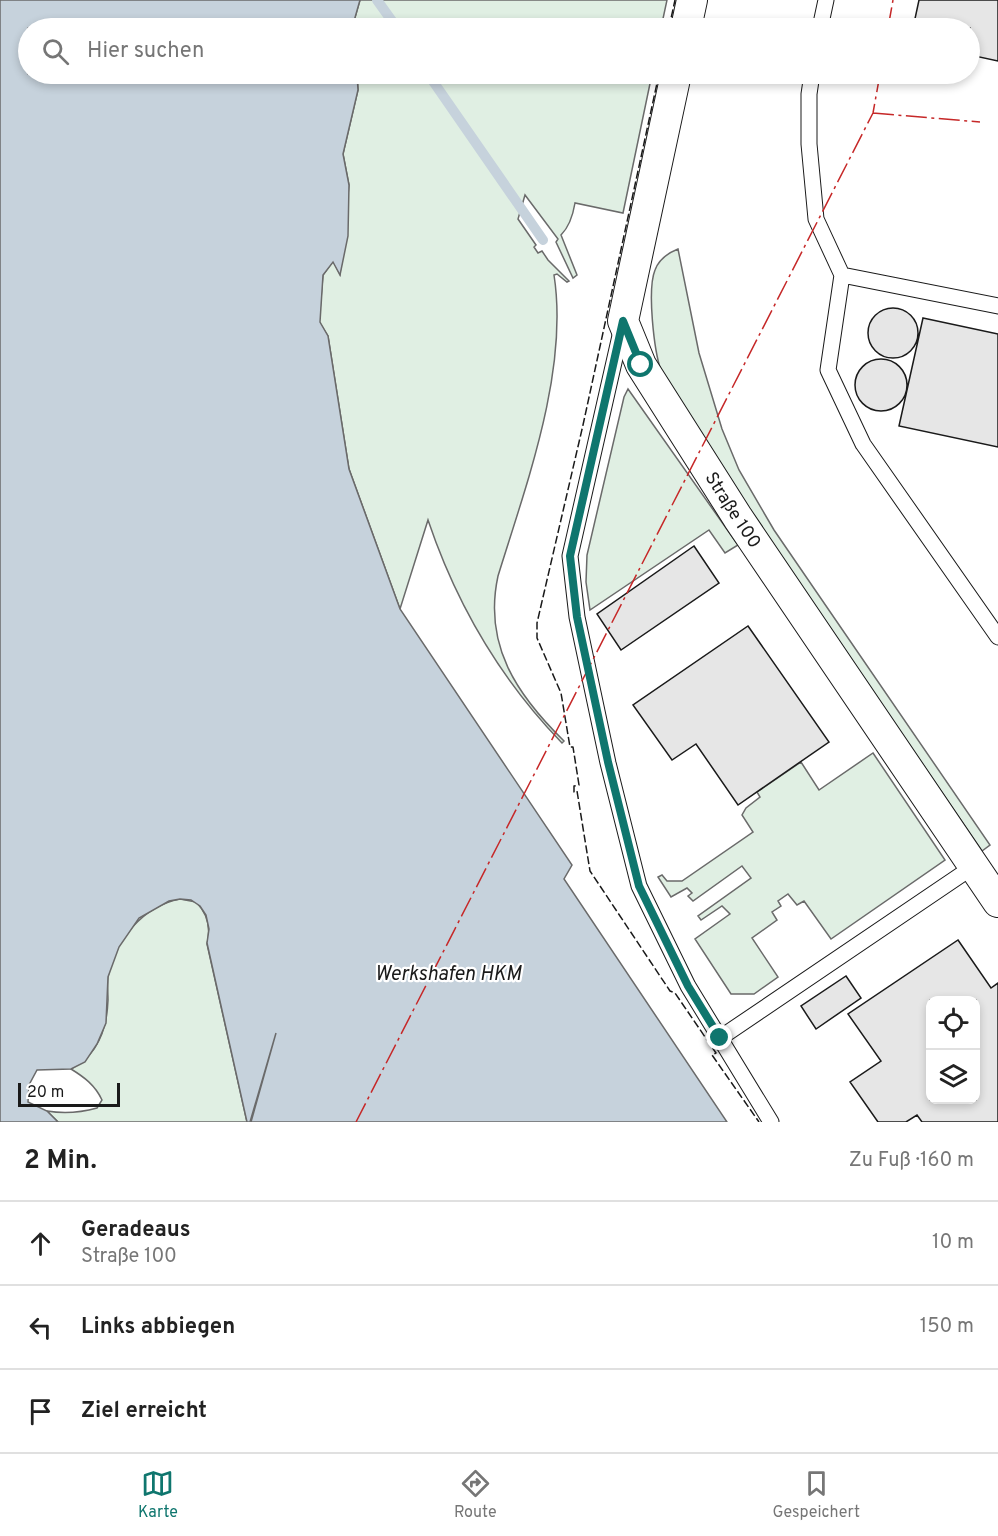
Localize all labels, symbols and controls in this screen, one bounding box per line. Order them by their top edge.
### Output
search box [18,18,980,84]
icon: search [39,35,72,68]
text: Hier suchen [87,38,204,65]
route start [627,351,653,377]
street label: Straße 100 [699,468,765,553]
water label: Werkshafen HKM [375,962,523,988]
map controls [926,996,980,1104]
button: locate [926,996,980,1050]
route end [706,1024,732,1050]
button: layers [926,1050,980,1104]
scale bar [18,1080,120,1108]
text: 20 m [27,1083,64,1103]
text: 2 Min. [24,1145,97,1178]
text: Zu Fuß · 160 m [849,1148,974,1174]
text: Geradeaus [81,1217,191,1244]
icon: ahead [24,1227,57,1260]
text: 10 m [932,1230,974,1256]
text: Straße 100 [81,1244,177,1270]
icon: left [24,1311,57,1344]
text: Links abbiegen [81,1314,235,1341]
text: 150 m [920,1314,974,1340]
icon: arrive [24,1395,57,1428]
text: Ziel erreicht [81,1398,207,1425]
tab: Karte [138,1467,178,1523]
tab: Route [454,1467,497,1523]
tab: Gespeichert [773,1467,860,1523]

